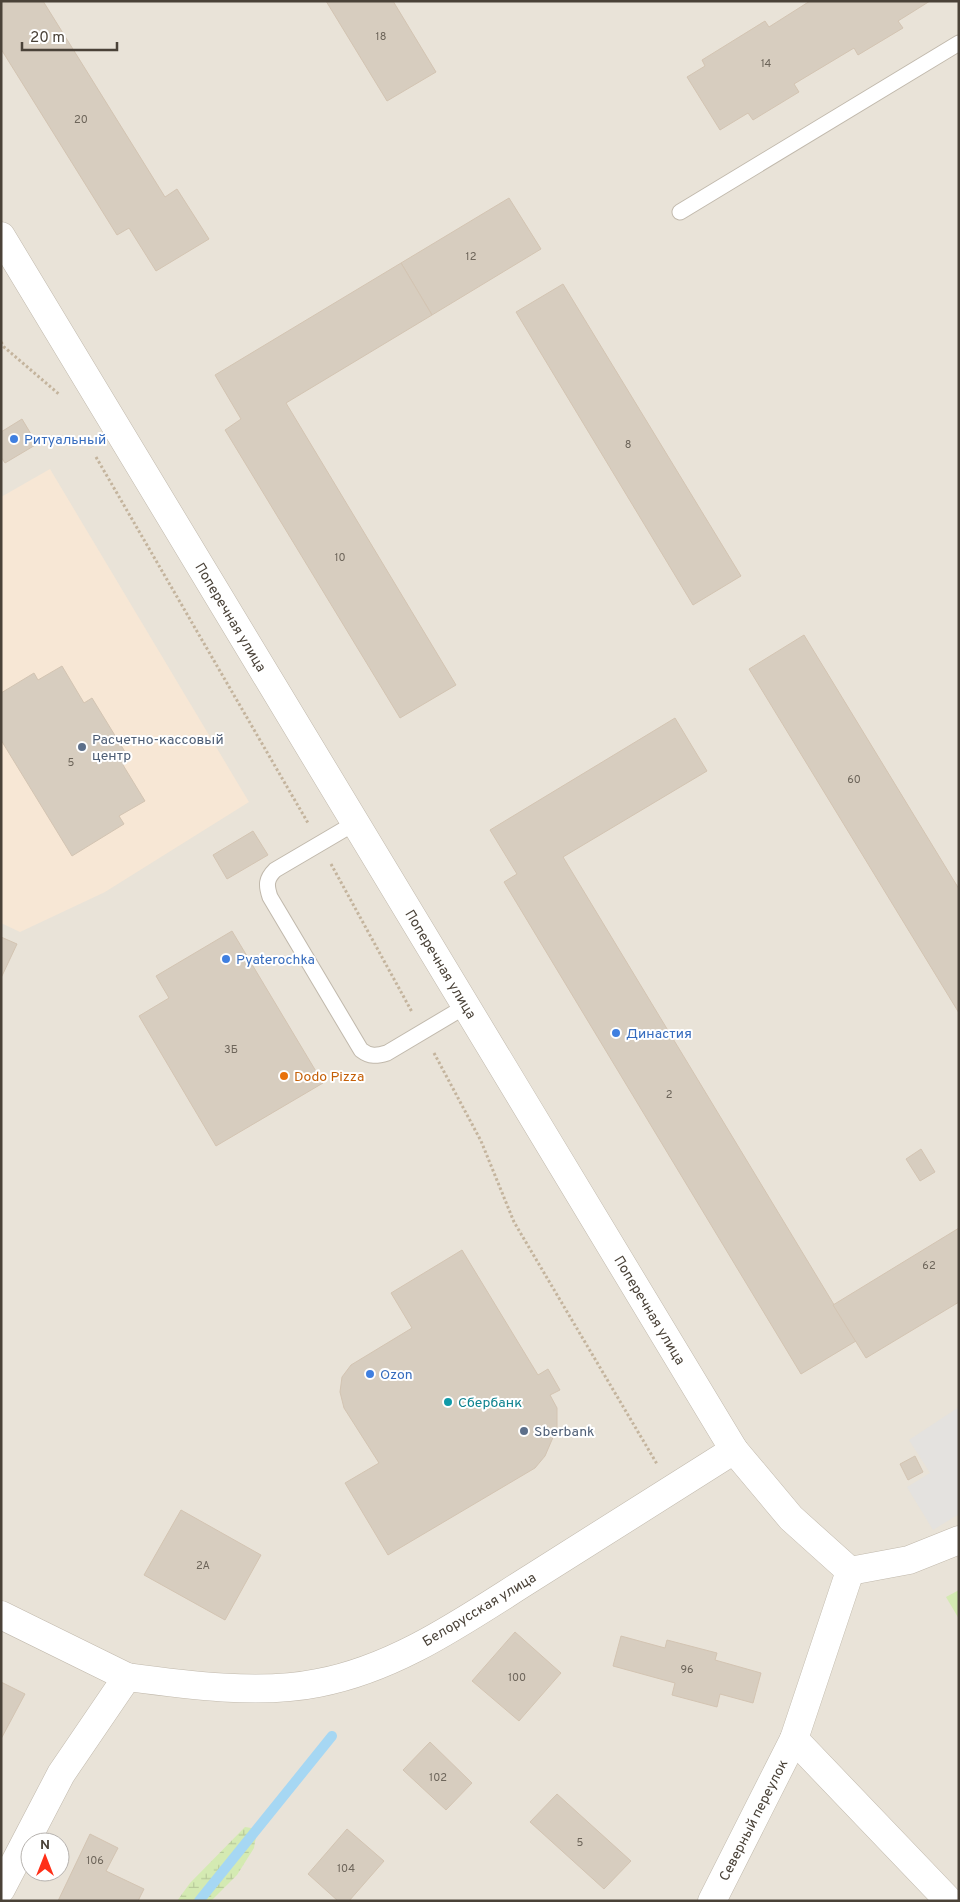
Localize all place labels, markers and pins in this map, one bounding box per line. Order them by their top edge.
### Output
place label: Ритуальный [24,432,106,449]
marker: Ритуальный [8,433,20,445]
place label: Расчетно-кассовый центр [92,732,224,765]
marker: Расчетно-кассовый центр [76,741,88,753]
place label: Pyaterochka [236,952,315,969]
marker: Pyaterochka [220,953,232,965]
place label: Династия [626,1026,692,1043]
marker: Династия [610,1027,622,1039]
place label: Dodo Pizza [294,1069,364,1086]
marker: Dodo Pizza [278,1070,290,1082]
place label: Ozon [380,1367,413,1384]
marker: Ozon [364,1368,376,1380]
place label: Сбербанк [458,1395,522,1412]
marker: Сбербанк [442,1396,454,1408]
place label: Sberbank [534,1424,594,1441]
marker: Sberbank [518,1425,530,1437]

